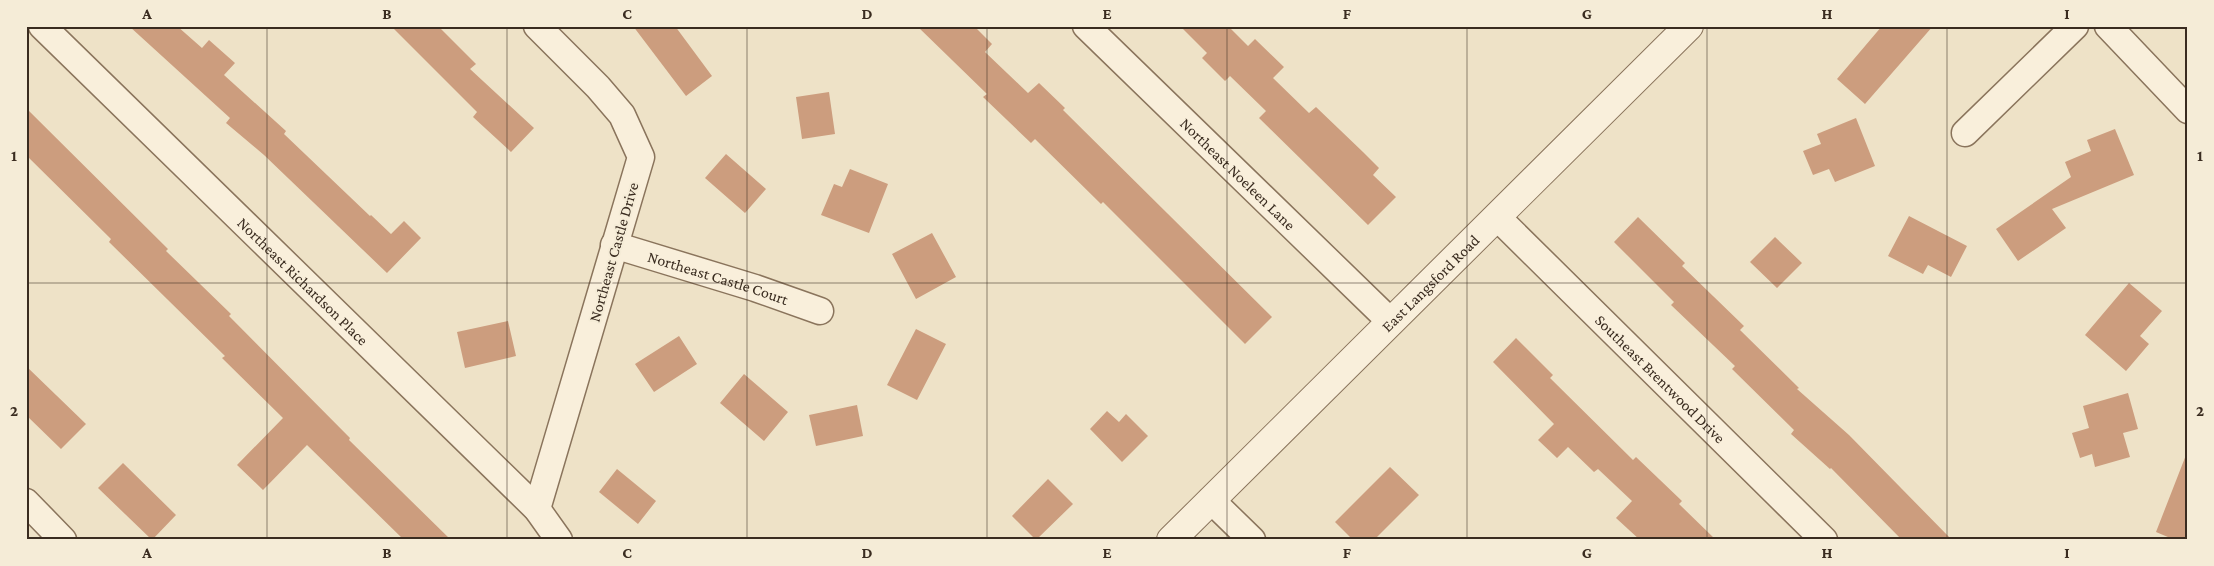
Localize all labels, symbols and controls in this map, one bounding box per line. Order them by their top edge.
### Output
text: A [141,5,152,22]
text: B [382,5,392,22]
text: C [622,5,632,22]
text: D [861,5,873,22]
text: E [1102,5,1112,22]
text: F [1343,5,1352,22]
text: G [1582,5,1592,22]
text: H [1822,5,1833,22]
text: I [2064,5,2070,22]
street label: Northeast Noeleen Lane [1177,115,1299,233]
text: 1 [11,147,17,164]
text: 1 [2197,147,2203,164]
street label: Northeast Castle Drive [585,180,642,324]
street label: Northeast Richardson Place [234,214,372,349]
street label: East Langsford Road [1378,231,1483,335]
street label: Northeast Castle Court [646,248,791,308]
street label: Southeast Brentwood Drive [1592,311,1729,447]
text: 2 [10,402,18,419]
text: 2 [2196,402,2204,419]
text: A [141,544,152,561]
text: B [382,544,392,561]
text: C [622,544,632,561]
text: D [861,544,873,561]
text: E [1102,544,1112,561]
text: F [1343,544,1352,561]
text: G [1582,544,1592,561]
text: H [1822,544,1833,561]
text: I [2064,544,2070,561]

